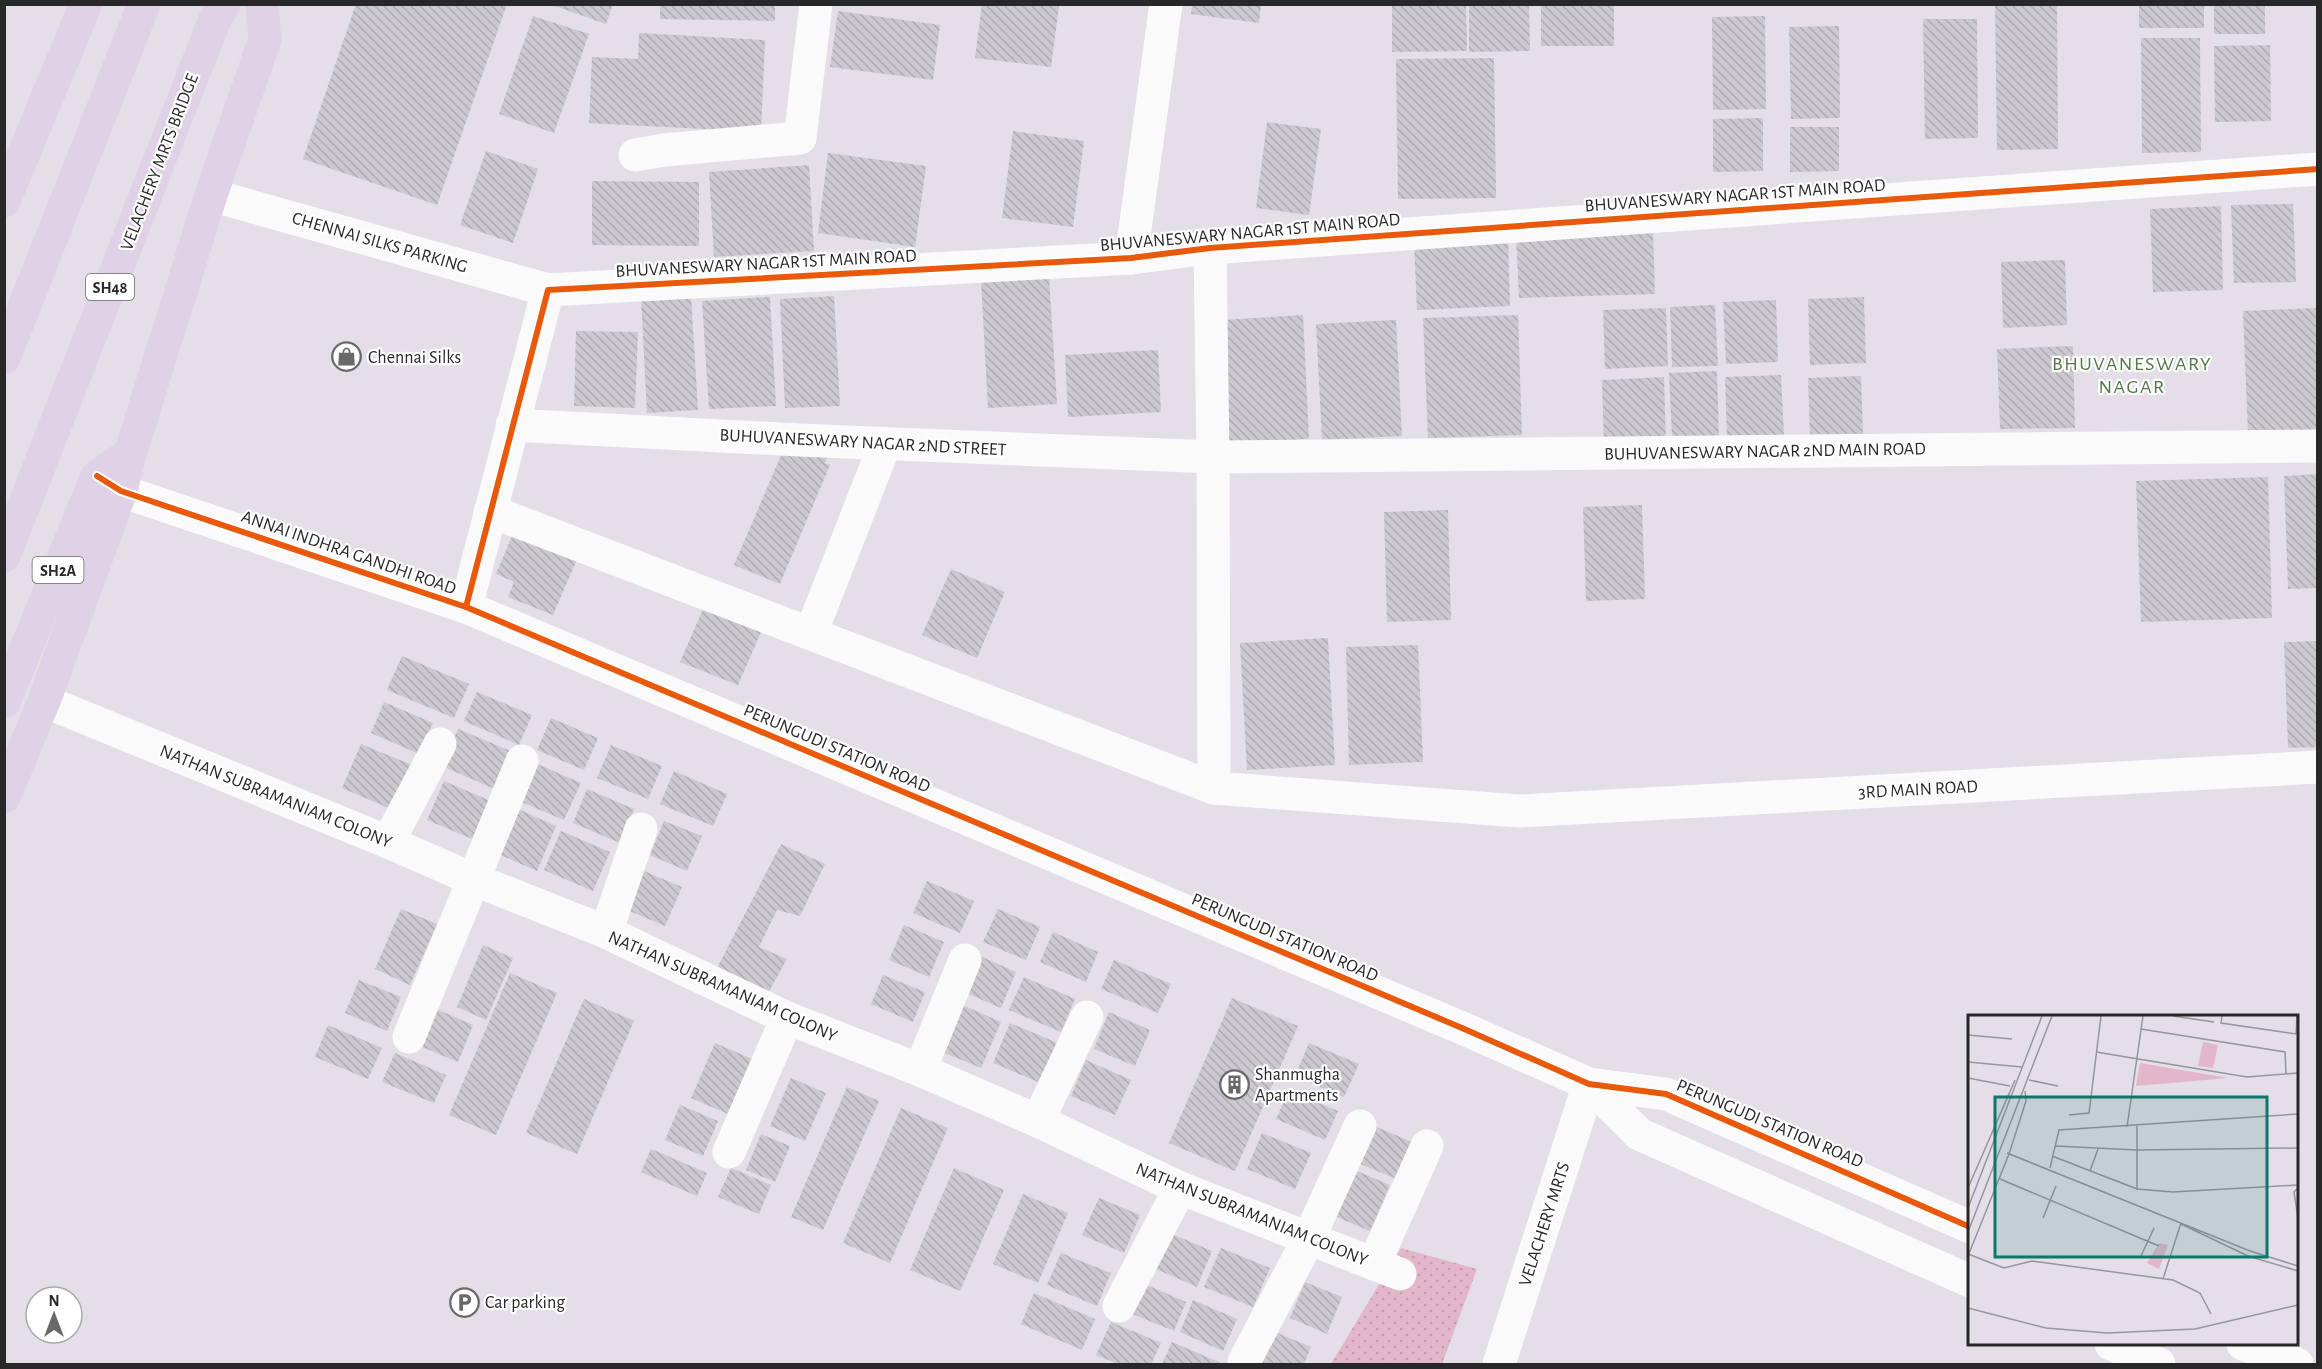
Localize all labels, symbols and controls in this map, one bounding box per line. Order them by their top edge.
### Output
street label: VELACHERY MRTS BRIDGE [118,71,202,253]
street label: BHUVANESWARY NAGAR 1ST MAIN ROAD [1584,177,1886,215]
street label: CHENNAI SILKS PARKING [290,209,469,277]
street label: BHUVANESWARY NAGAR 1ST MAIN ROAD [1099,211,1401,255]
street label: BHUVANESWARY NAGAR 1ST MAIN ROAD [615,247,917,281]
road number: SH48 [86,274,134,300]
shop icon: Chennai Silks [331,341,363,373]
place label: Chennai Silks [368,349,461,367]
district label: BHUVANESWARY NAGAR [2052,354,2212,397]
street label: BUHUVANESWARY NAGAR 2ND STREET [719,426,1007,460]
street label: BUHUVANESWARY NAGAR 2ND MAIN ROAD [1604,440,1926,464]
street label: ANNAI INDHRA GANDHI ROAD [239,508,458,598]
road number: SH2A [32,557,84,583]
street label: PERUNGUDI STATION ROAD [741,701,933,796]
street label: NATHAN SUBRAMANIAM COLONY [157,742,395,852]
street label: 3RD MAIN ROAD [1858,778,1978,802]
street label: PERUNGUDI STATION ROAD [1189,890,1381,985]
street label: NATHAN SUBRAMANIAM COLONY [605,928,840,1046]
inset map [1968,1015,2298,1345]
place label: Shanmugha Apartments [1255,1066,1340,1105]
building icon: Shanmugha Apartments [1218,1068,1250,1100]
street label: PERUNGUDI STATION ROAD [1674,1076,1866,1171]
street label: NATHAN SUBRAMANIAM COLONY [1133,1160,1371,1270]
street label: VELACHERY MRTS [1516,1160,1573,1289]
north arrow [24,1285,84,1345]
parking icon: Car parking [448,1286,480,1318]
text: N [48,1293,60,1309]
place label: Car parking [485,1294,565,1312]

